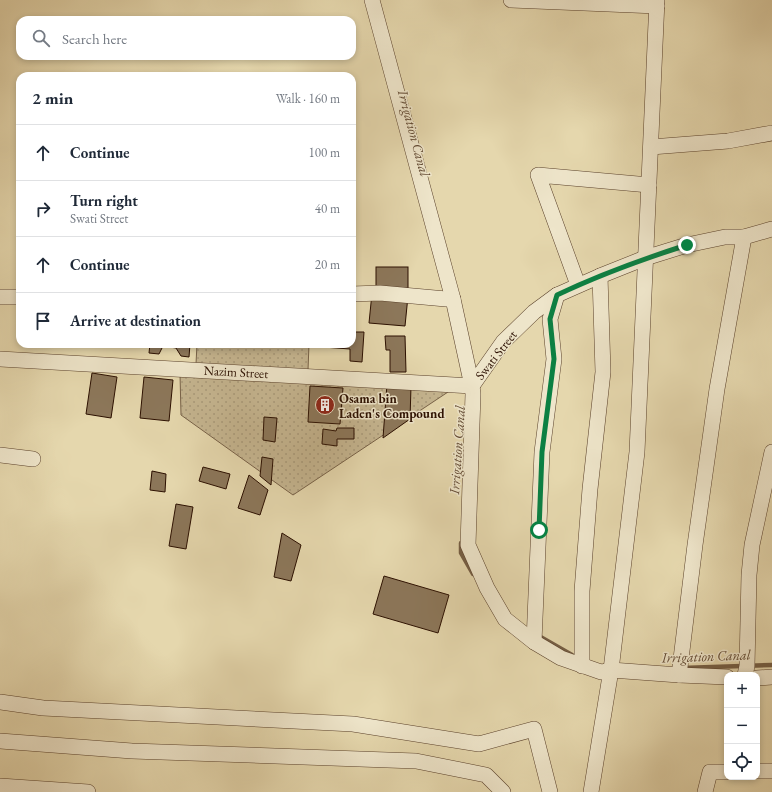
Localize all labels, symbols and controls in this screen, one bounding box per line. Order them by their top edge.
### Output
search box [16,16,356,60]
icon: search [30,27,52,49]
text: Search here [62,29,127,48]
text: 2 min [32,87,73,109]
water label: Irrigation Canal [394,87,434,179]
text: Walk · 160 m [276,90,340,107]
icon: ahead [32,142,54,164]
text: Continue [70,143,130,162]
text: 100 m [309,144,340,161]
text: Turn right [70,191,138,210]
icon: right [32,198,54,220]
text: 40 m [315,200,340,217]
text: Swati Street [70,210,128,227]
route end [678,236,696,254]
icon: ahead [32,254,54,276]
text: Continue [70,255,130,274]
text: 20 m [315,256,340,273]
icon: arrive [32,310,54,332]
text: Arrive at destination [70,311,201,330]
street label: Swati Street [471,327,521,383]
street label: Nazim Street [203,362,269,382]
place label: Osama bin Laden's Compound [339,390,445,422]
building icon: Osama bin Laden's Compound [314,394,336,416]
water label: Irrigation Canal [445,404,469,496]
route start [530,521,548,539]
water label: Irrigation Canal [660,645,752,667]
map controls [724,672,760,780]
button: + [724,672,760,708]
button: − [724,708,760,744]
button: locate [724,744,760,780]

